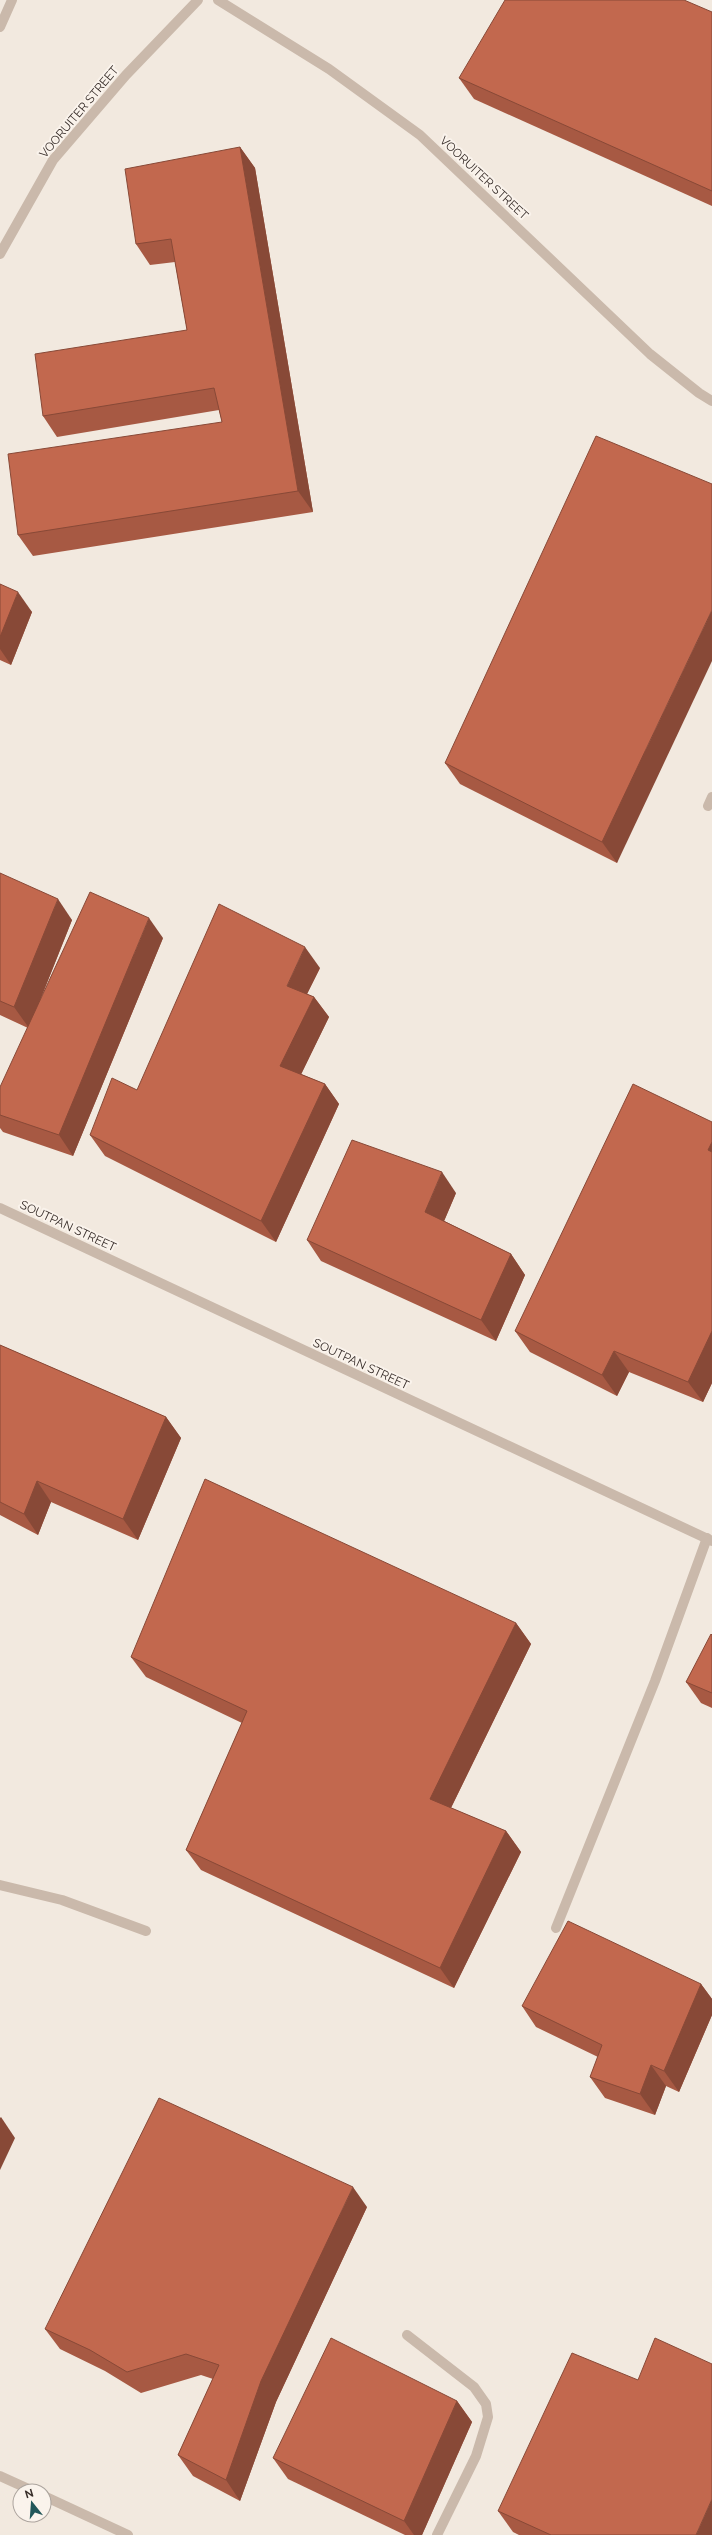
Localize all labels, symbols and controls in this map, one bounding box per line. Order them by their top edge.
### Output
street label: VOORUITER STREET [36,63,122,161]
street label: VOORUITER STREET [437,133,532,223]
street label: SOUTPAN STREET [18,1198,119,1255]
street label: SOUTPAN STREET [311,1336,412,1393]
north arrow [12,2483,52,2523]
text: N [23,2486,35,2501]

